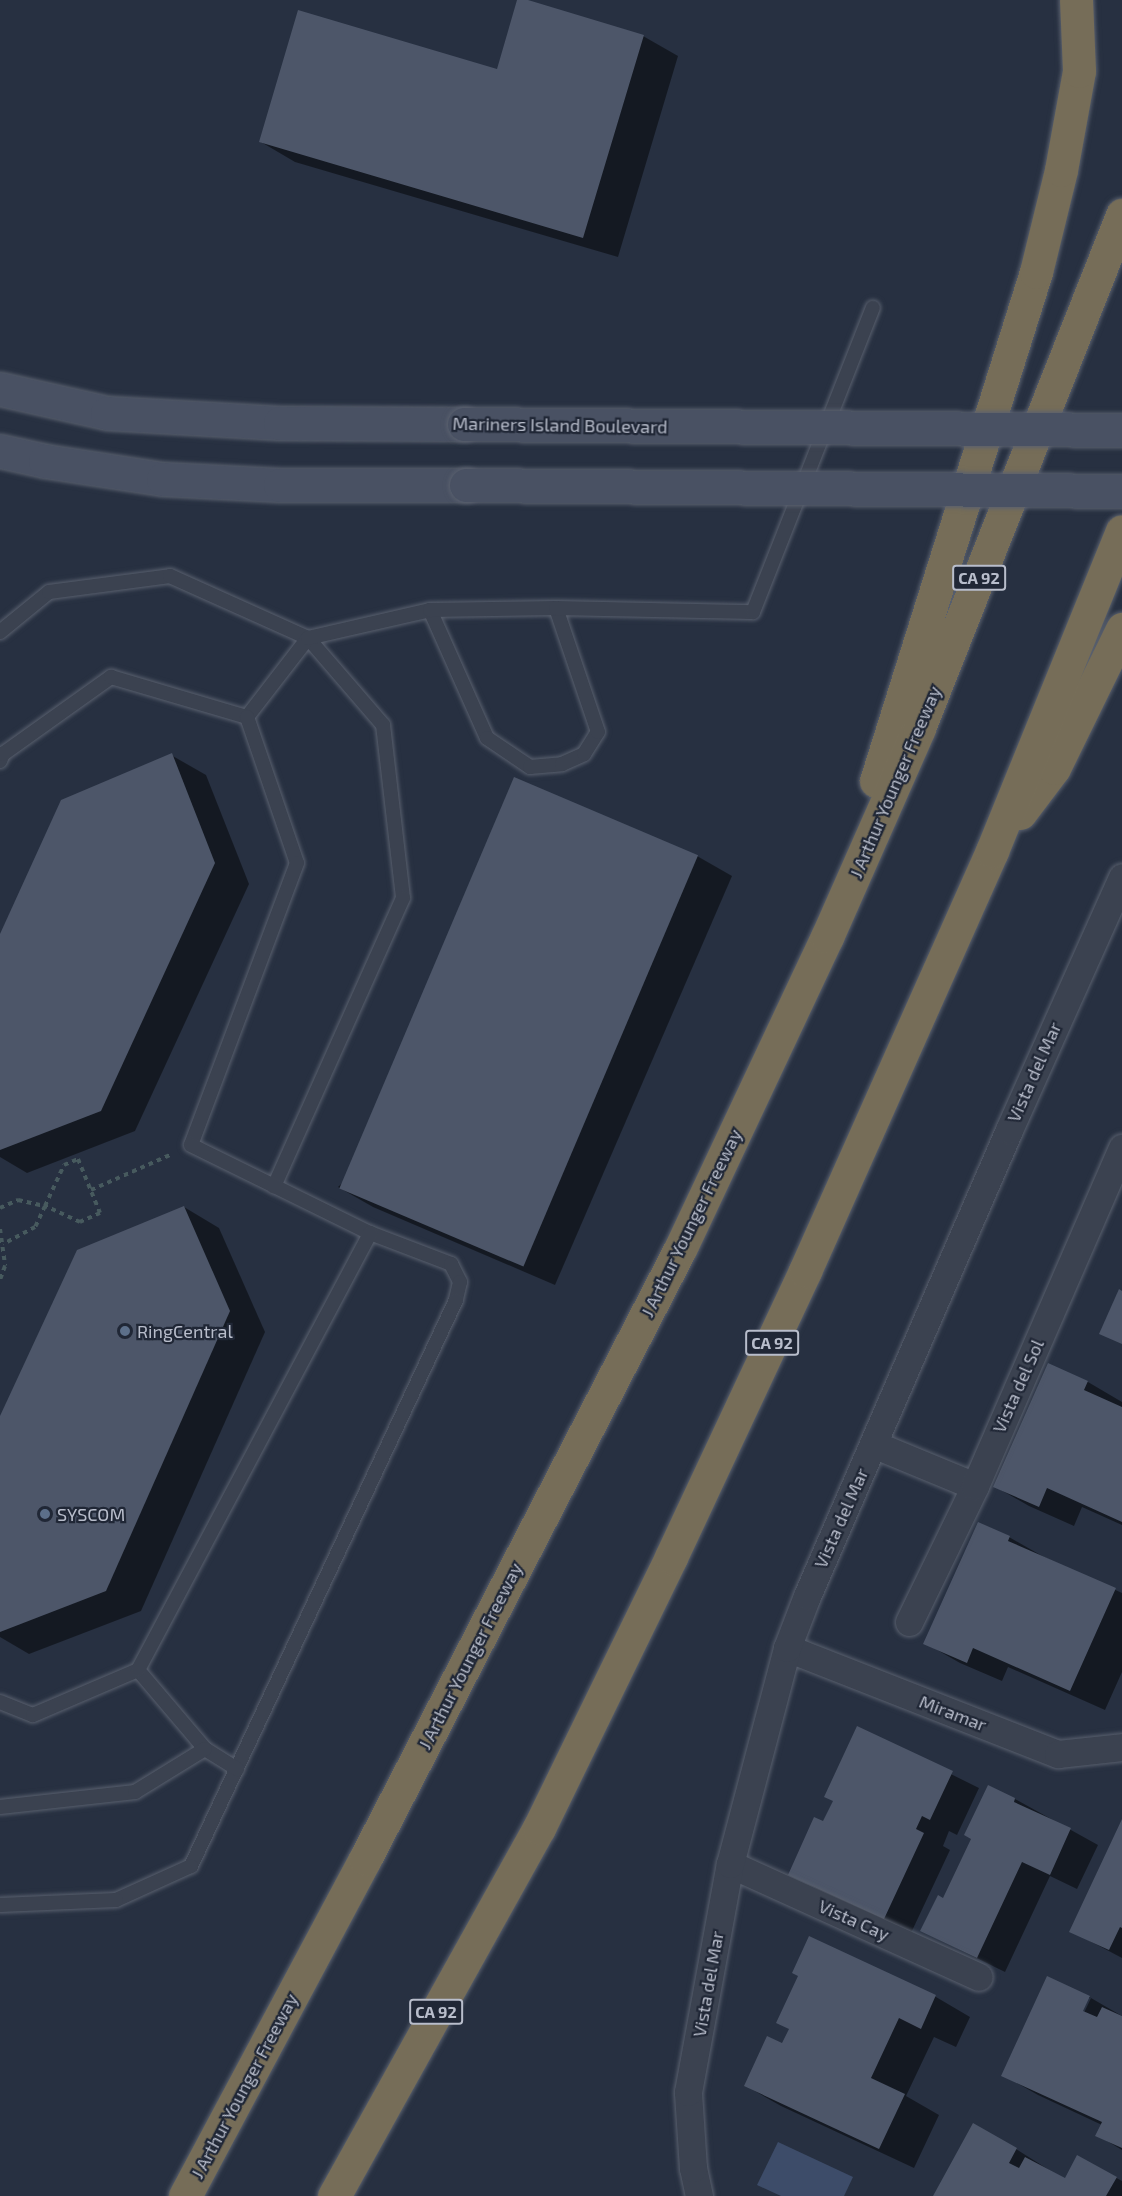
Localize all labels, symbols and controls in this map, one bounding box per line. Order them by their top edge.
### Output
street label: Mariners Island Boulevard [452,412,668,438]
road number: CA 92 [950,565,1008,591]
street label: J Arthur Younger Freeway [844,682,946,882]
street label: Vista del Mar [1002,1018,1066,1126]
street label: J Arthur Younger Freeway [636,1125,746,1321]
place label: RingCentral [137,1320,233,1342]
marker: RingCentral [118,1324,132,1338]
road number: CA 92 [744,1330,800,1356]
street label: Vista del Sol [988,1336,1048,1436]
street label: Vista del Mar [809,1464,873,1572]
place label: SYSCOM [57,1503,125,1525]
marker: SYSCOM [38,1507,52,1521]
street label: J Arthur Younger Freeway [413,1558,527,1754]
street label: Miramar [916,1690,990,1736]
street label: Vista Cay [815,1895,893,1945]
street label: Vista del Mar [688,1929,728,2039]
street label: J Arthur Younger Freeway [186,1989,302,2183]
road number: CA 92 [408,1999,464,2025]

